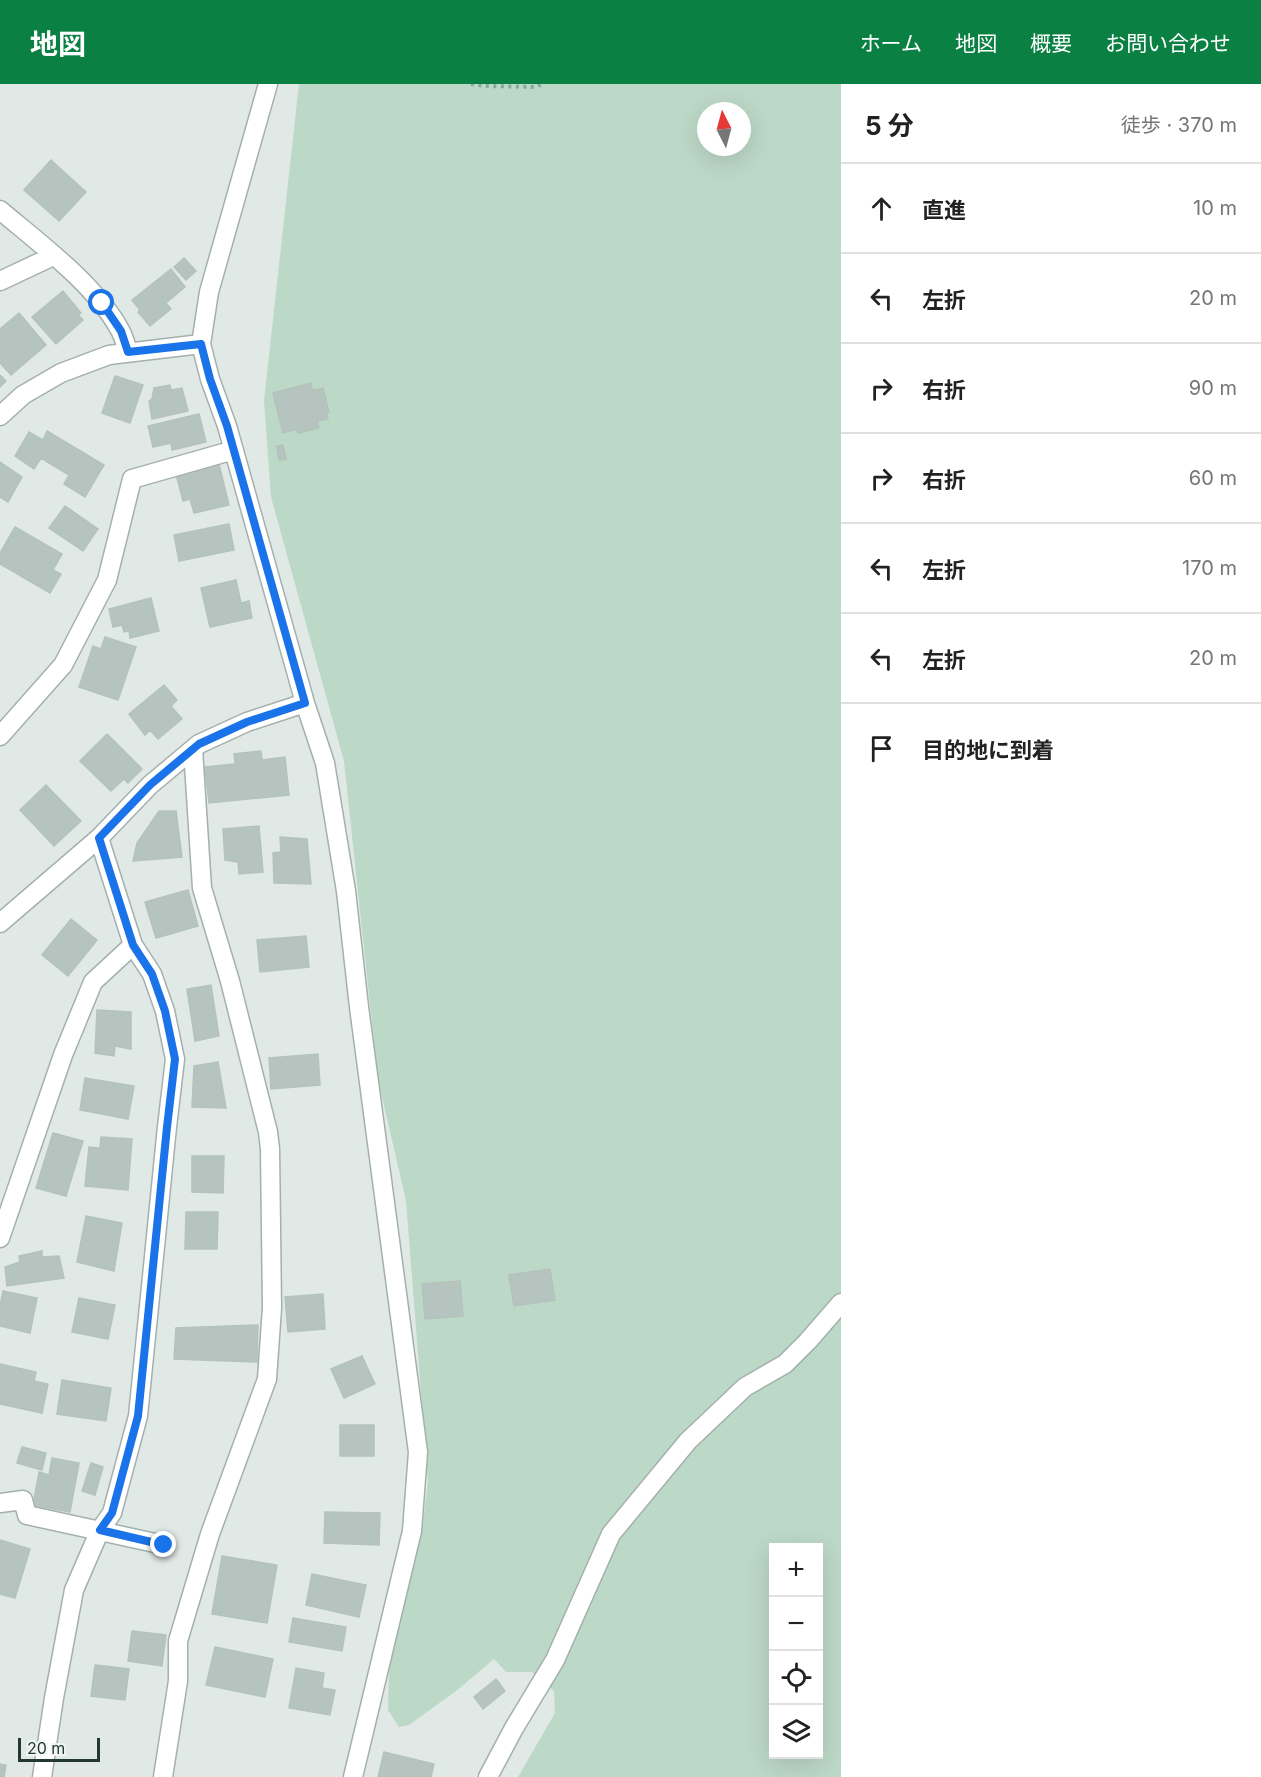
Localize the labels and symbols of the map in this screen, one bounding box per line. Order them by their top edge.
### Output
north arrow [697,102,751,156]
route start [88,289,114,315]
route end [150,1531,176,1557]
scale bar [18,1735,100,1762]

